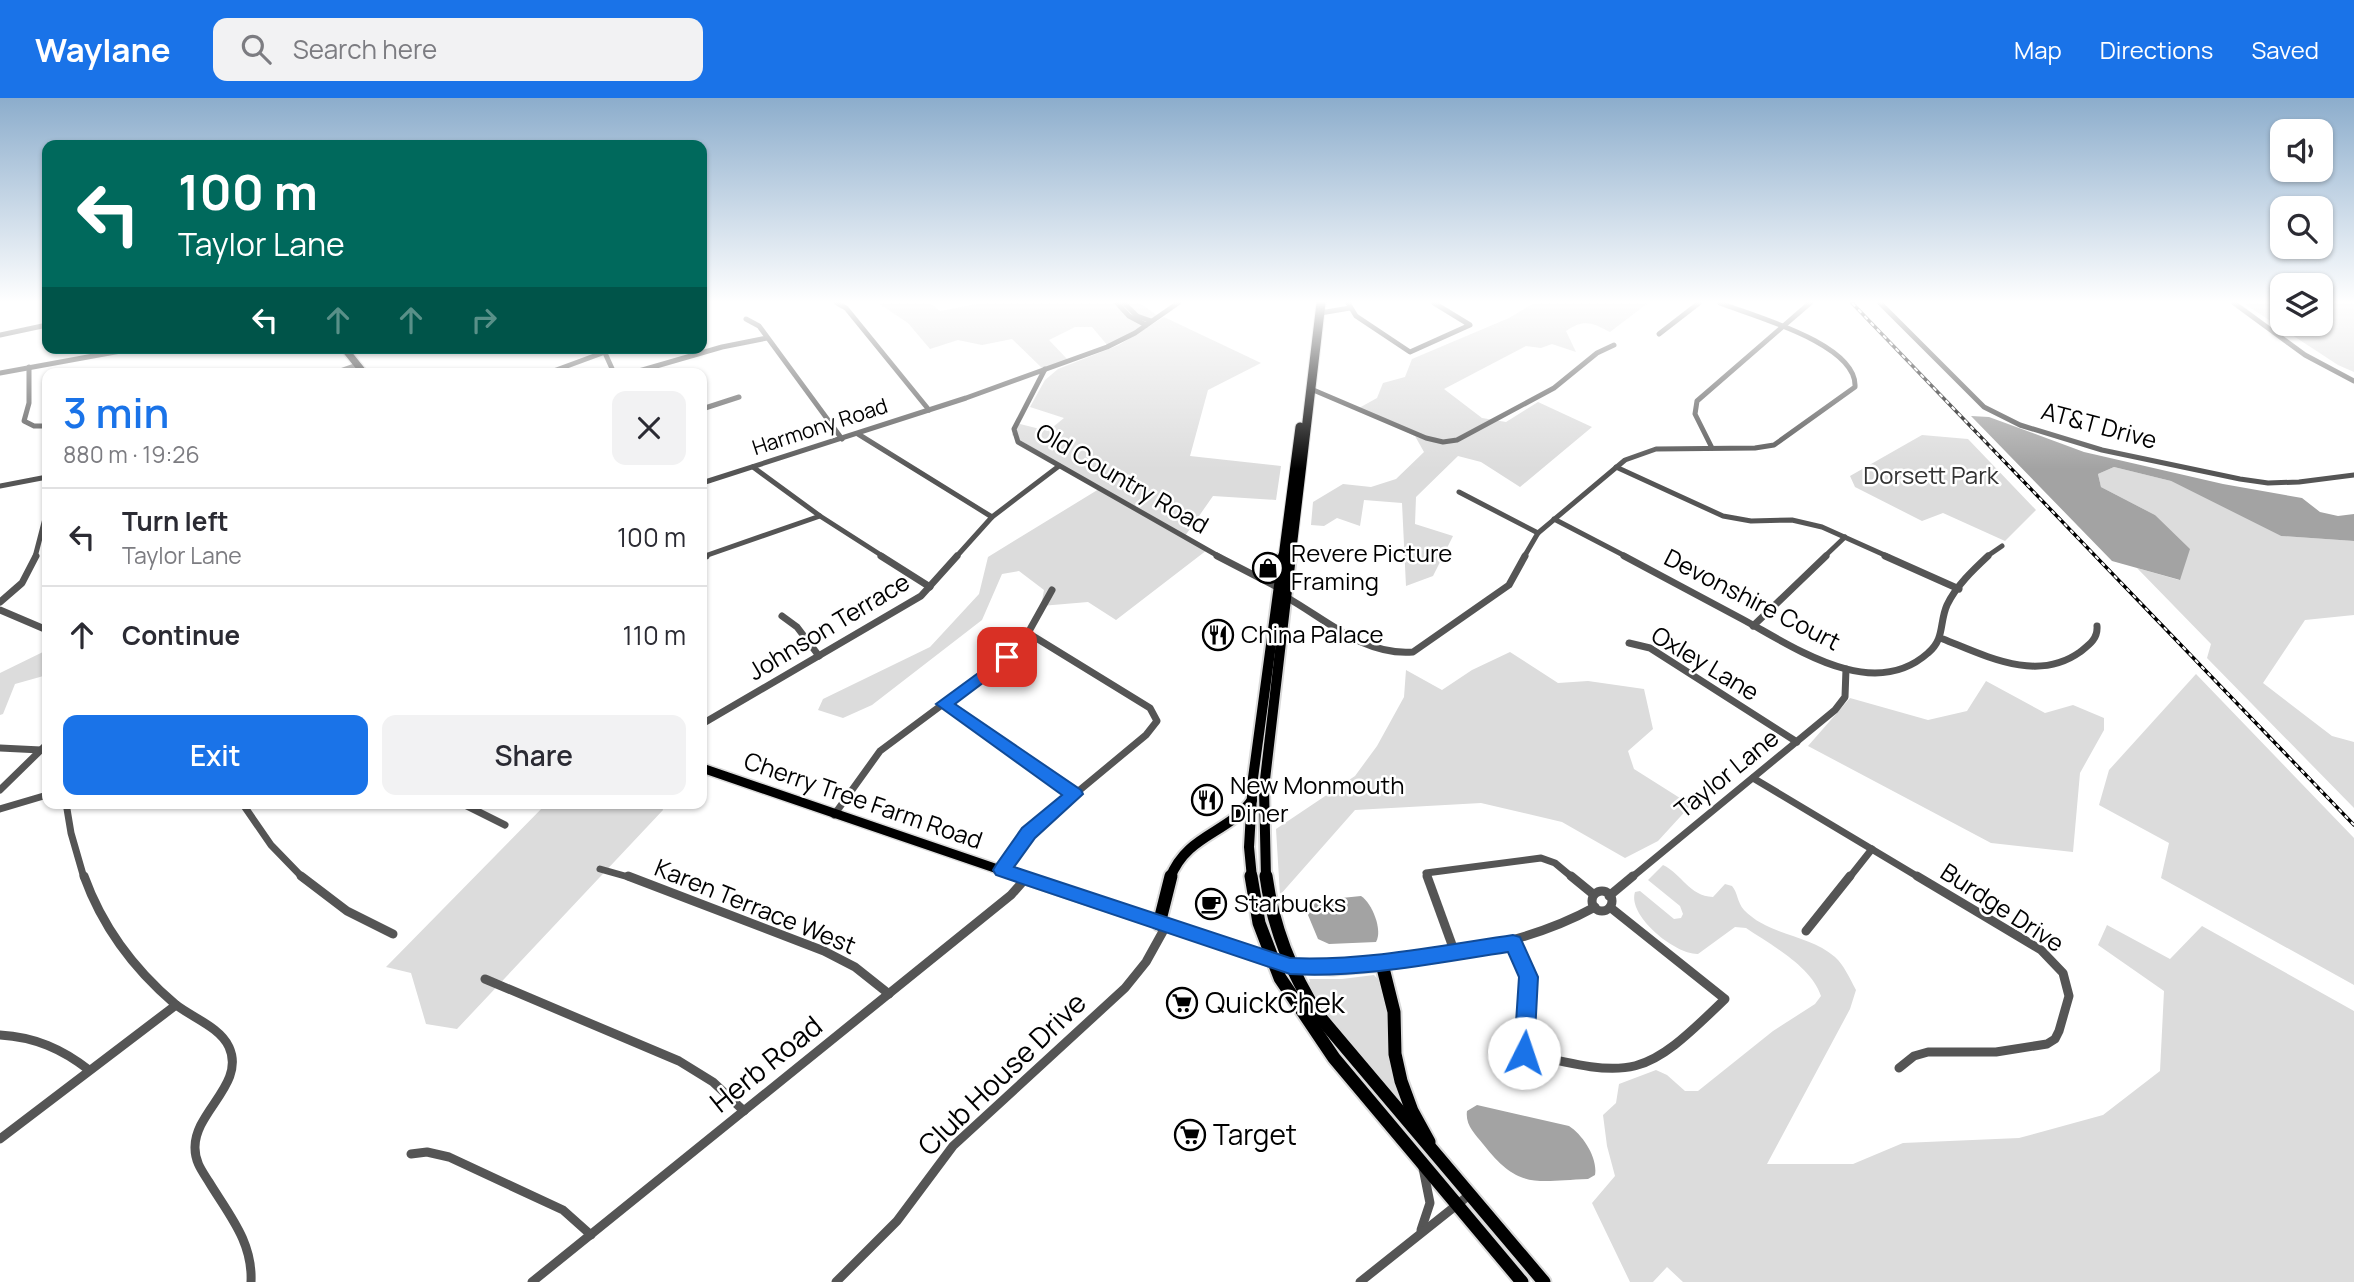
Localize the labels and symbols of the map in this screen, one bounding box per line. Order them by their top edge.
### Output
street label: Harmony Road [748,391,891,461]
street label: AT&T Drive [2038,393,2161,456]
street label: Old Country Road [1030,415,1215,541]
park label: Dorsett Park [1863,458,2000,491]
place label: Revere Picture Framing [1291,536,1452,597]
street label: Devonshire Court [1659,540,1846,657]
shop icon: Revere Picture Framing [1251,551,1285,585]
street label: Johnson Terrace [741,564,915,687]
place label: China Palace [1241,617,1384,650]
restaurant icon: China Palace [1201,618,1235,652]
street label: Oxley Lane [1646,618,1766,708]
pin [977,627,1037,687]
street label: Taylor Lane [1667,721,1785,825]
street label: Cherry Tree Farm Road [740,743,987,856]
place label: New Monmouth Diner [1230,768,1404,829]
restaurant icon: New Monmouth Diner [1190,783,1224,817]
street label: Karen Terrace West [650,850,861,961]
street label: Burdge Drive [1935,855,2071,959]
place label: Starbucks [1234,886,1346,919]
cafe icon: Starbucks [1194,887,1228,921]
street label: Club House Drive [909,983,1094,1163]
place label: QuickChek [1205,983,1346,1021]
supermarket icon: QuickChek [1165,986,1199,1020]
street label: Herb Road [701,1006,829,1120]
position arrow [1487,1016,1561,1090]
place label: Target [1213,1115,1297,1153]
supermarket icon: Target [1173,1118,1207,1152]

